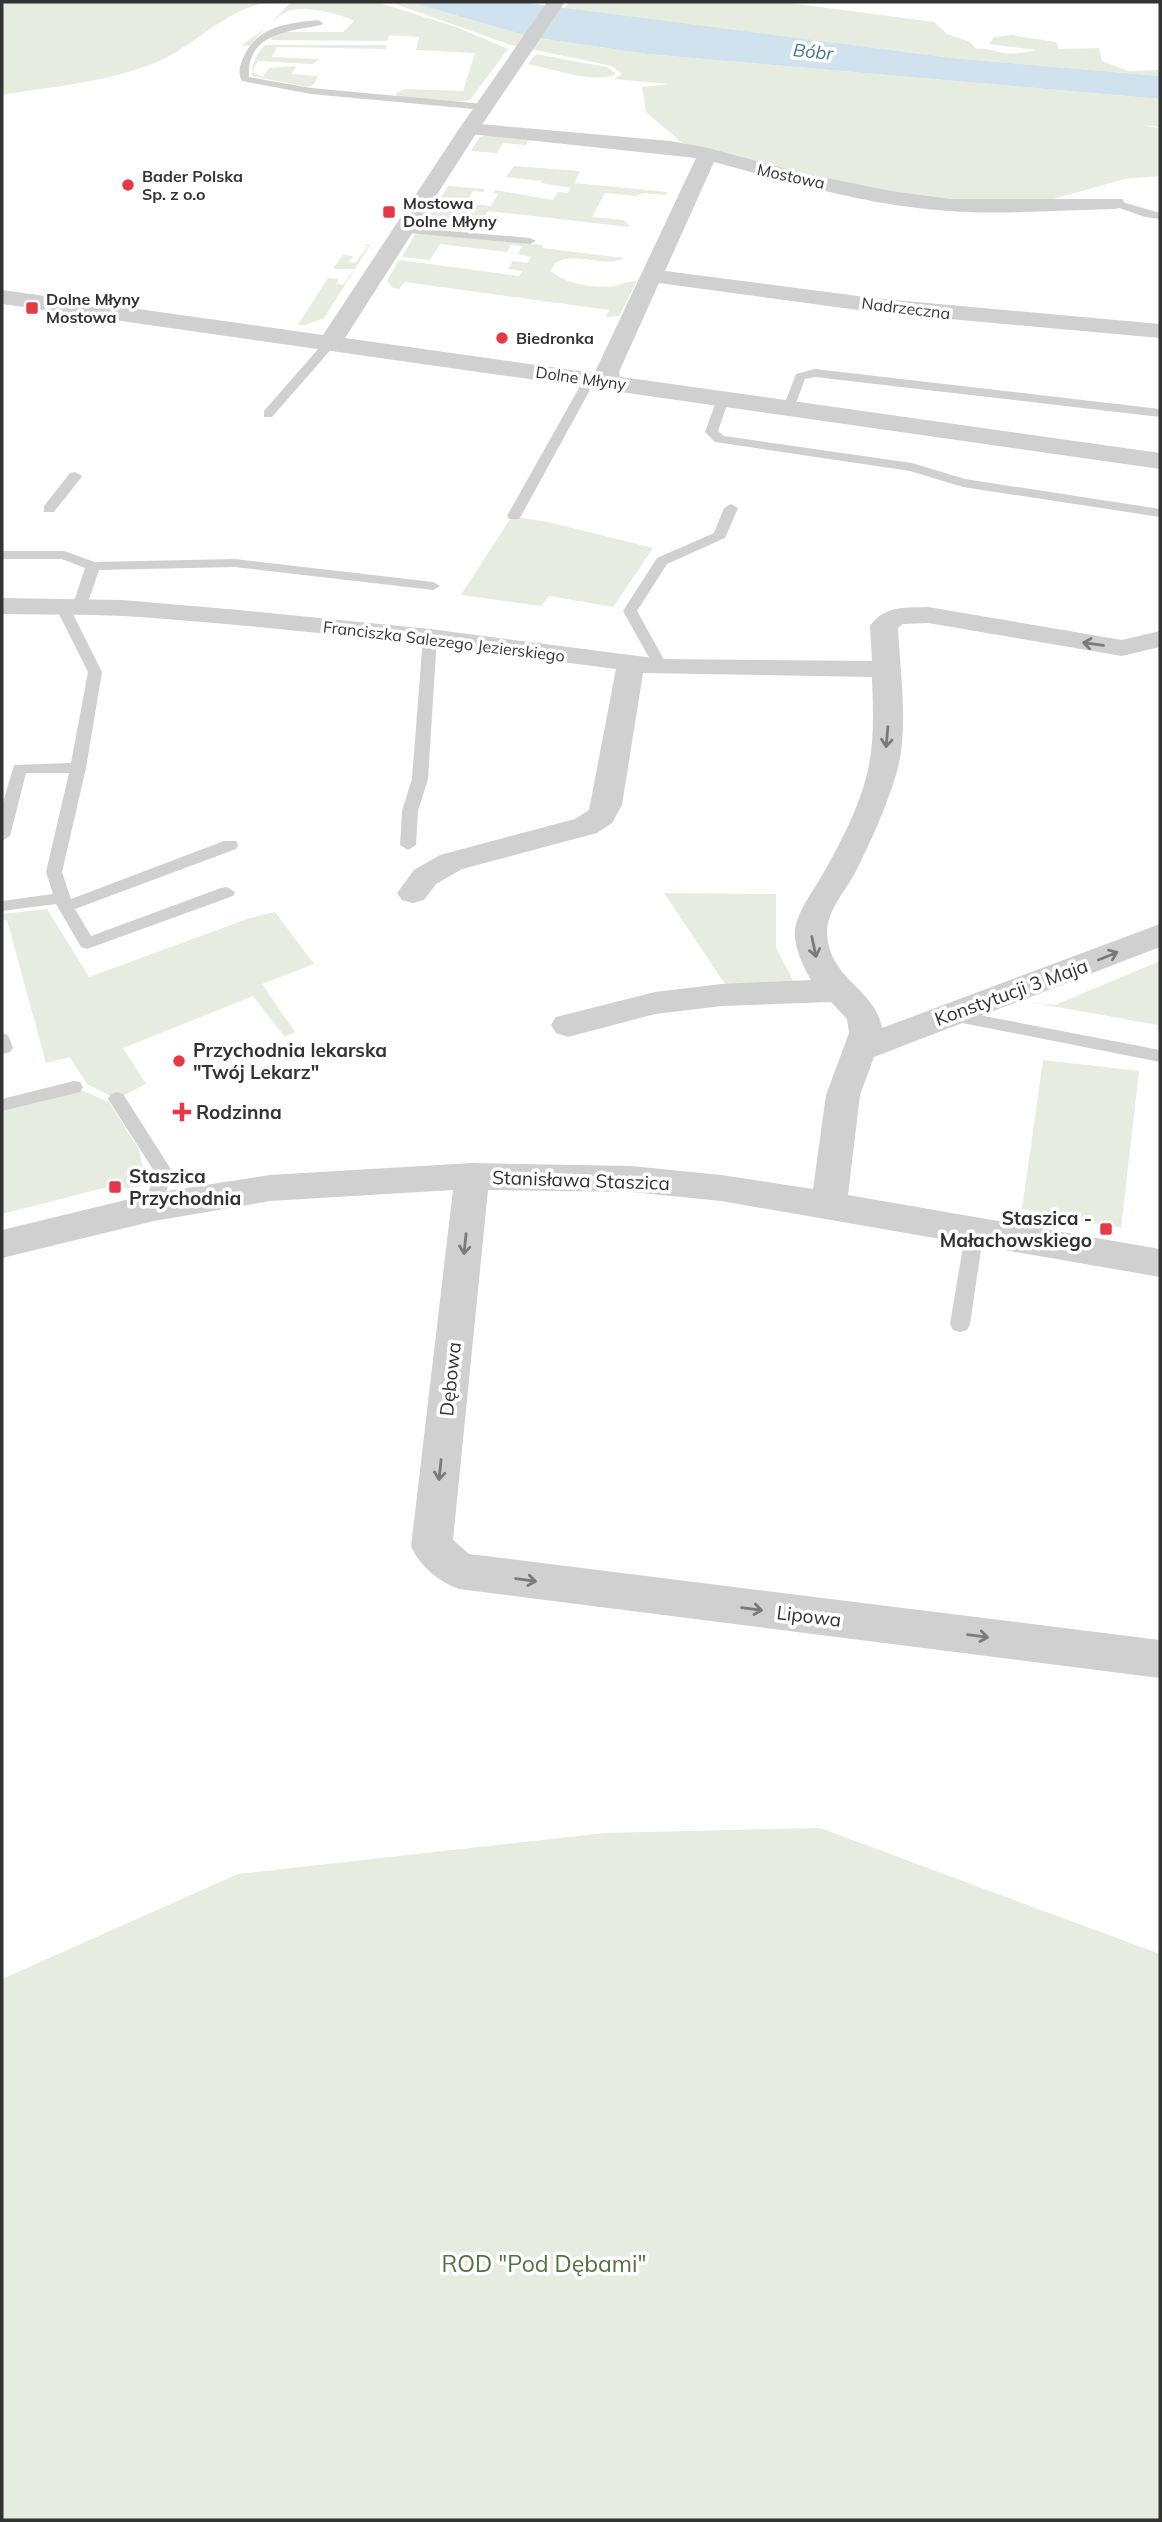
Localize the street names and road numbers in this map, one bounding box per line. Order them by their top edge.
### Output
street label: Mostowa [755,159,827,193]
street label: Nadrzeczna [861,293,951,323]
street label: Dolne Młyny [535,362,628,394]
street label: Franciszka Salezego Jezierskiego [322,616,566,666]
street label: Konstytucji 3 Maja [931,953,1091,1031]
street label: Stanisława Staszica [492,1165,670,1195]
street label: Dębowa [434,1341,466,1417]
street label: Lipowa [775,1600,843,1632]

